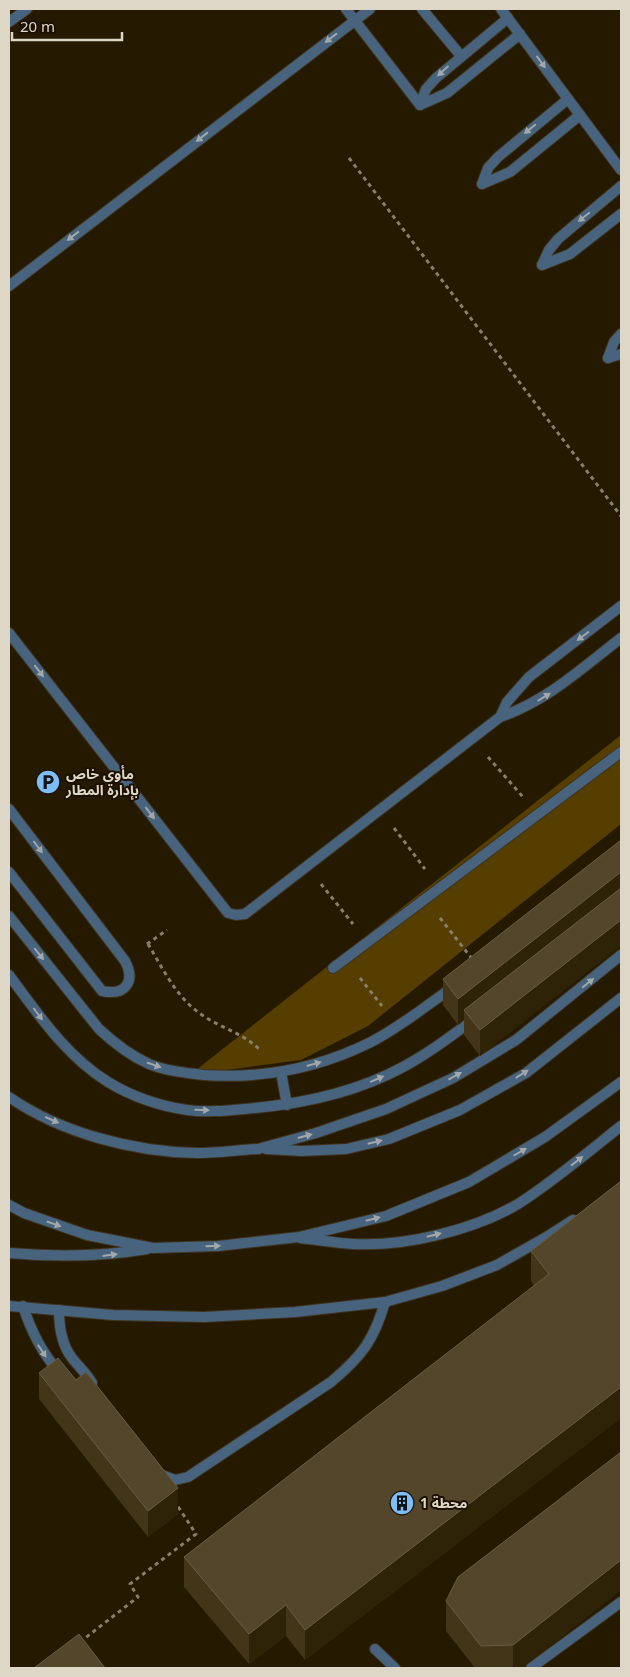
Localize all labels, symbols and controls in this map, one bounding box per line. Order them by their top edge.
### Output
scale bar [12,10,122,42]
text: 20 m [20,11,55,43]
one-way arrow [325,33,338,44]
one-way arrow [535,55,546,68]
one-way arrow [437,65,449,77]
one-way arrow [524,124,537,135]
one-way arrow [196,132,209,143]
one-way arrow [577,211,590,222]
one-way arrow [67,231,80,242]
one-way arrow [576,631,589,641]
one-way arrow [33,664,44,677]
one-way arrow [537,692,551,701]
place label: مأوى خاص بإدارة المطار [65,760,139,805]
parking icon: مأوى خاص بإدارة المطار [35,769,61,795]
one-way arrow [144,806,155,819]
one-way arrow [33,841,44,854]
one-way arrow [34,947,45,960]
one-way arrow [581,977,594,988]
one-way arrow [33,1007,43,1021]
one-way arrow [307,1059,322,1067]
one-way arrow [147,1061,162,1069]
one-way arrow [516,1069,529,1079]
one-way arrow [448,1072,463,1080]
one-way arrow [370,1074,384,1082]
one-way arrow [194,1106,210,1114]
one-way arrow [45,1116,59,1124]
one-way arrow [297,1132,312,1140]
one-way arrow [368,1138,383,1146]
one-way arrow [514,1147,527,1156]
one-way arrow [570,1155,583,1166]
one-way arrow [366,1215,381,1223]
one-way arrow [47,1220,62,1228]
one-way arrow [427,1231,442,1239]
one-way arrow [205,1242,221,1250]
one-way arrow [102,1251,118,1259]
one-way arrow [37,1344,47,1357]
place label: محطة 1 [420,1489,467,1518]
building icon: محطة 1 [389,1490,415,1516]

